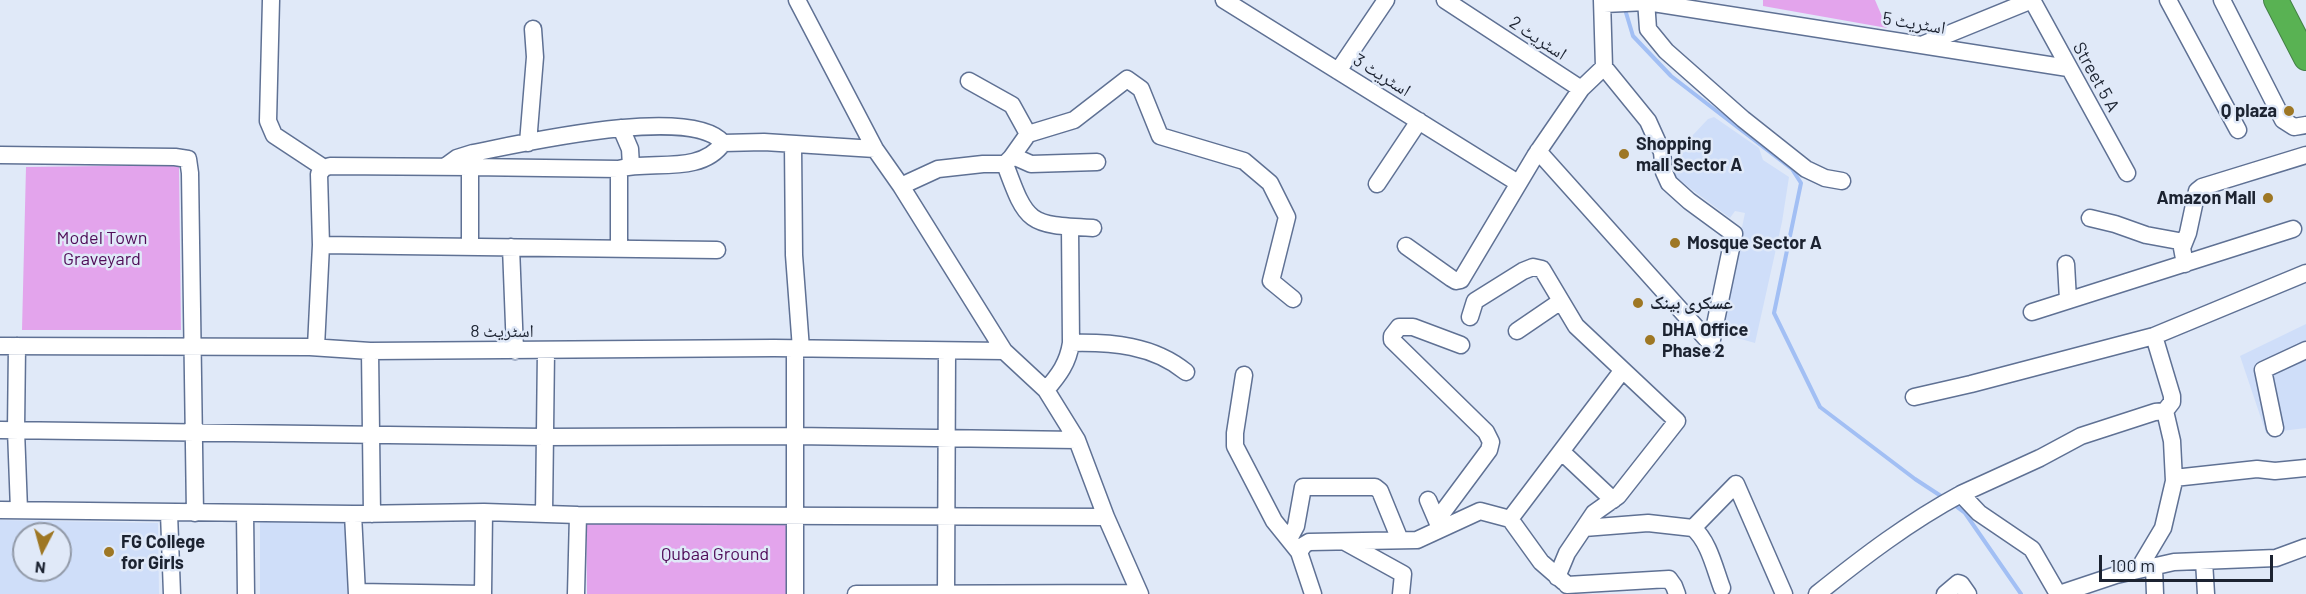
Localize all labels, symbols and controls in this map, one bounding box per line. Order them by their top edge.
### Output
street label: اسٹریٹ 5 [1881,7,1947,39]
street label: اسٹریٹ 2 [1505,12,1571,64]
street label: Street 5 A [2068,38,2124,116]
street label: اسٹریٹ 3 [1349,49,1415,101]
place label: Q plaza [2221,100,2277,122]
marker: Q plaza [2282,104,2296,118]
place label: Shopping mall Sector A [1636,133,1742,176]
marker: Shopping mall Sector A [1617,147,1631,161]
place label: Amazon Mall [2156,187,2256,209]
marker: Amazon Mall [2261,191,2275,205]
park label: Model Town Graveyard [57,227,147,270]
place label: Mosque Sector A [1687,232,1822,254]
marker: Mosque Sector A [1668,236,1682,250]
place label: عسکری بینک [1650,292,1733,314]
marker: عسکری بینک [1631,296,1645,310]
place label: DHA Office Phase 2 [1662,319,1748,362]
street label: اسٹریٹ 8 [470,320,534,342]
marker: DHA Office Phase 2 [1643,333,1657,347]
north arrow [12,522,72,582]
place label: FG College for Girls [121,531,205,574]
park label: Qubaa Ground [661,543,769,565]
scale bar [2102,543,2276,581]
marker: FG College for Girls [102,545,116,559]
text: 100 m [2110,554,2155,576]
text: N [34,558,47,578]

